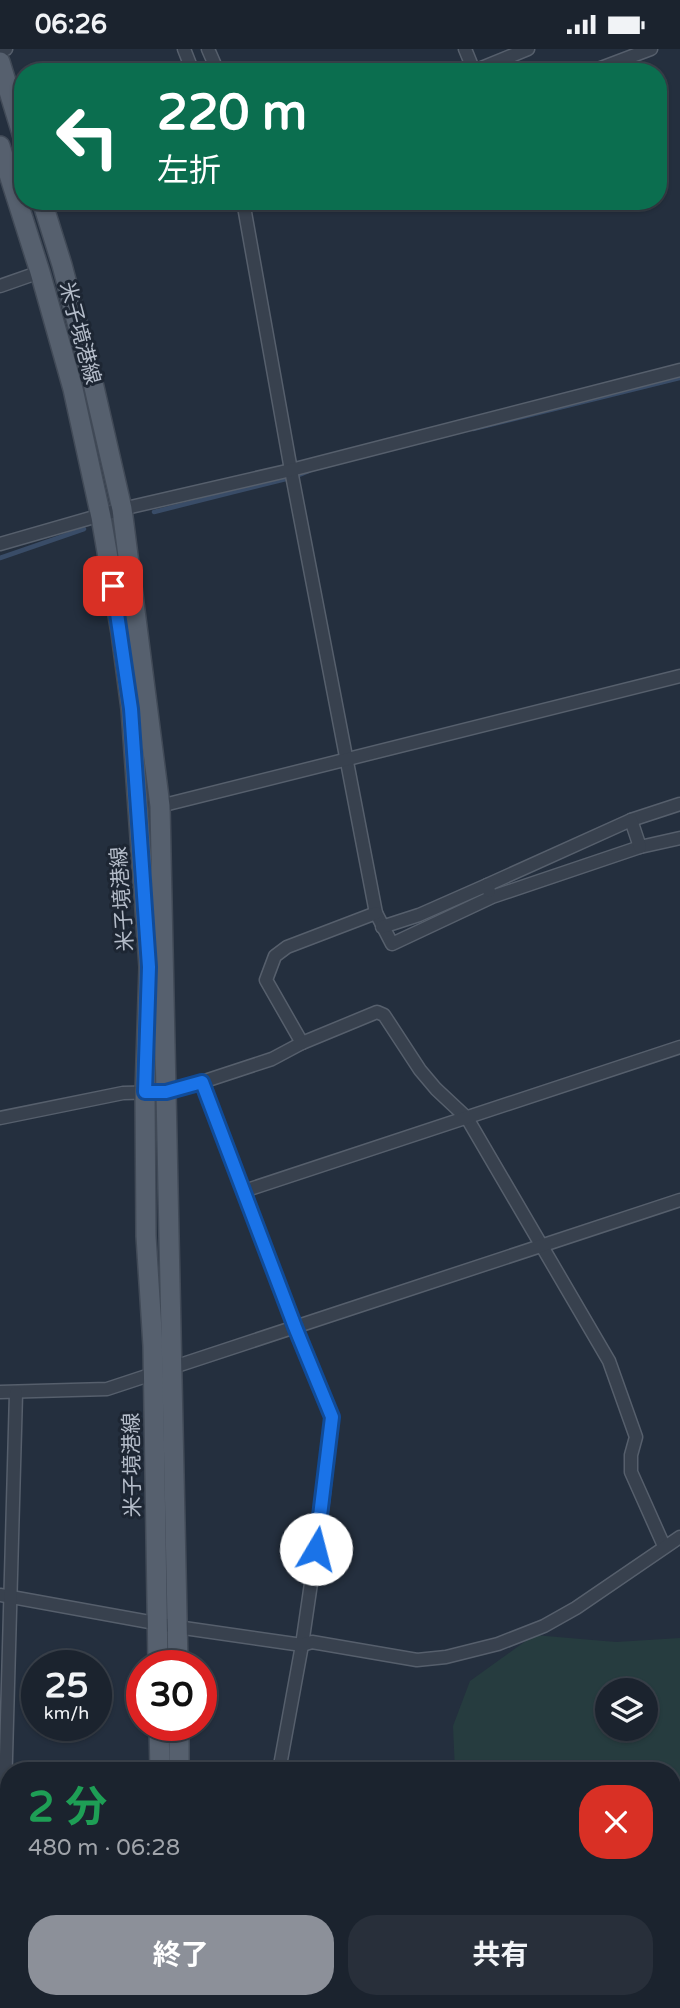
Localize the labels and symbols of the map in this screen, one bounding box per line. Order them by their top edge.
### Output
street label: 米子境港線 [54,279,105,387]
pin [83,556,143,616]
street label: 米子境港線 [106,846,139,952]
street label: 米子境港線 [119,1412,146,1518]
position arrow [279,1512,353,1586]
speed limit sign: 30 [126,1650,217,1741]

